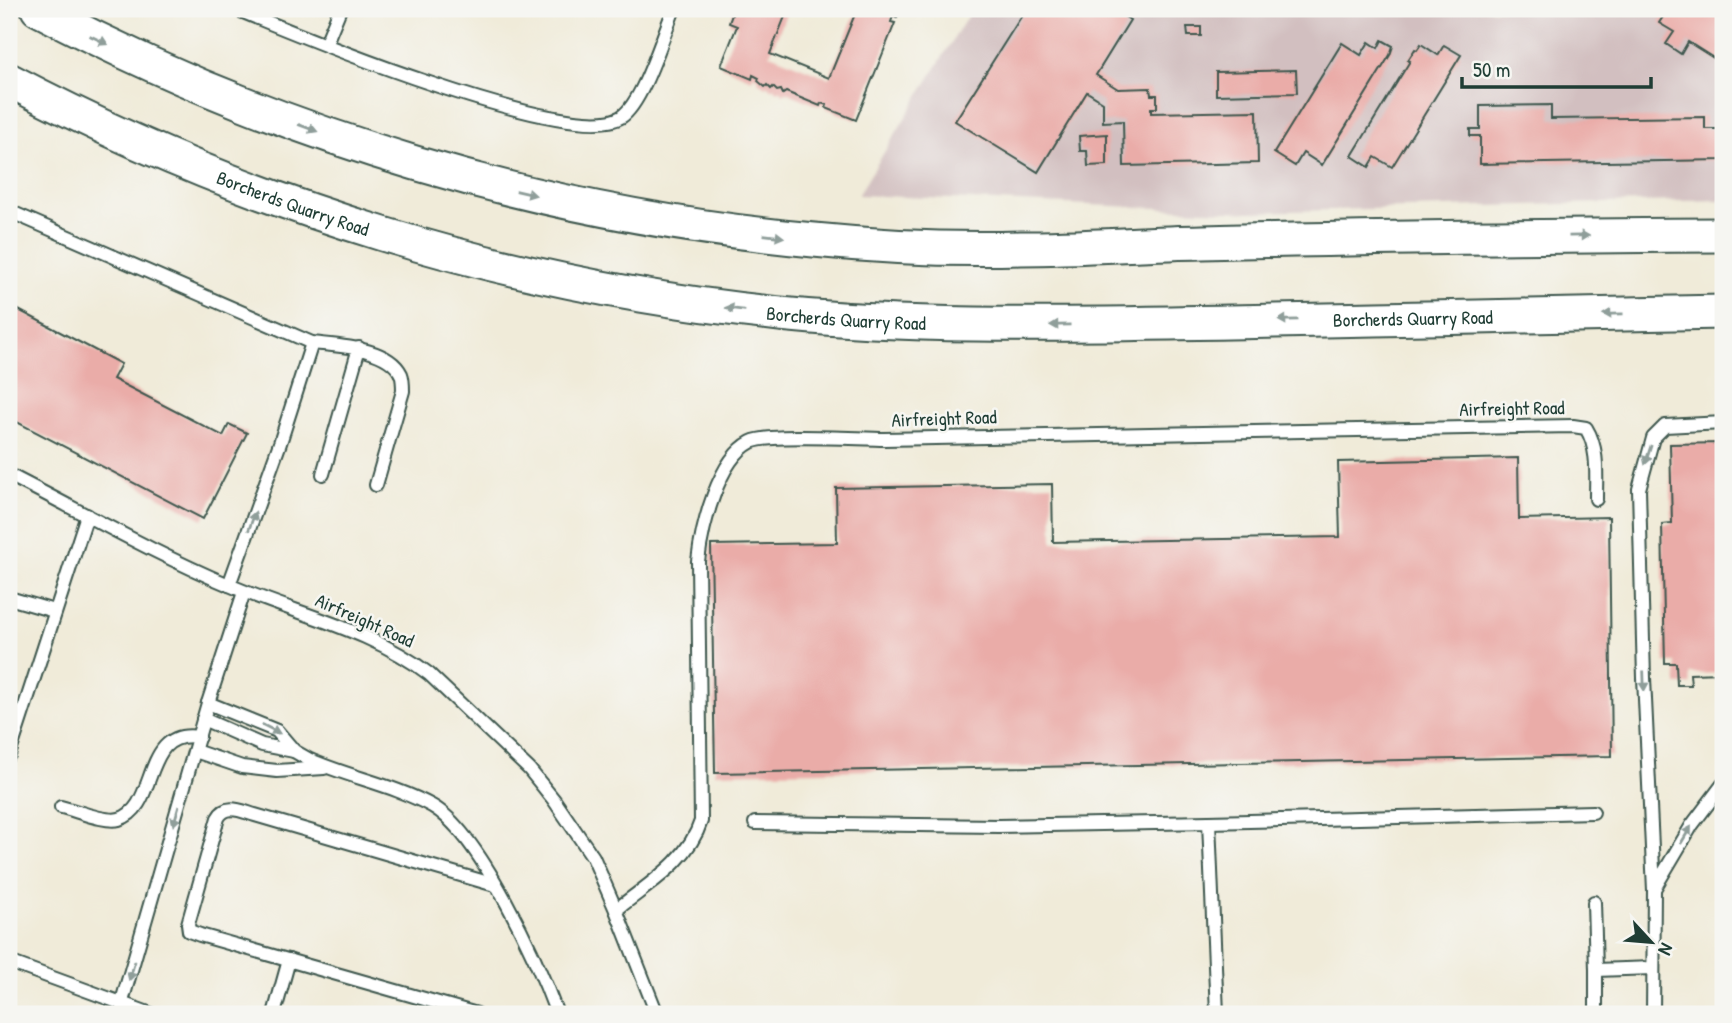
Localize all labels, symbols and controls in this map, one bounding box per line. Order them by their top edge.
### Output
one-way arrow [89,34,109,45]
scale bar [1462,46,1652,90]
text: 50 m [1473,55,1510,84]
one-way arrow [298,123,319,134]
street label: Borcherds Quarry Road [213,164,373,242]
one-way arrow [515,188,537,199]
one-way arrow [763,231,785,242]
one-way arrow [1568,231,1590,242]
street label: Borcherds Quarry Road [765,300,927,336]
one-way arrow [724,304,746,315]
street label: Borcherds Quarry Road [1333,304,1494,333]
one-way arrow [1602,309,1624,320]
one-way arrow [1276,315,1298,326]
one-way arrow [1049,319,1071,330]
street label: Airfreight Road [1459,394,1565,422]
street label: Airfreight Road [891,403,998,433]
one-way arrow [1642,444,1652,465]
one-way arrow [247,511,258,532]
street label: Airfreight Road [312,587,419,654]
one-way arrow [1639,670,1650,692]
one-way arrow [261,723,281,735]
one-way arrow [170,806,181,828]
one-way arrow [1680,826,1693,845]
north arrow [1616,908,1686,978]
text: N [1652,939,1680,960]
one-way arrow [126,961,136,982]

